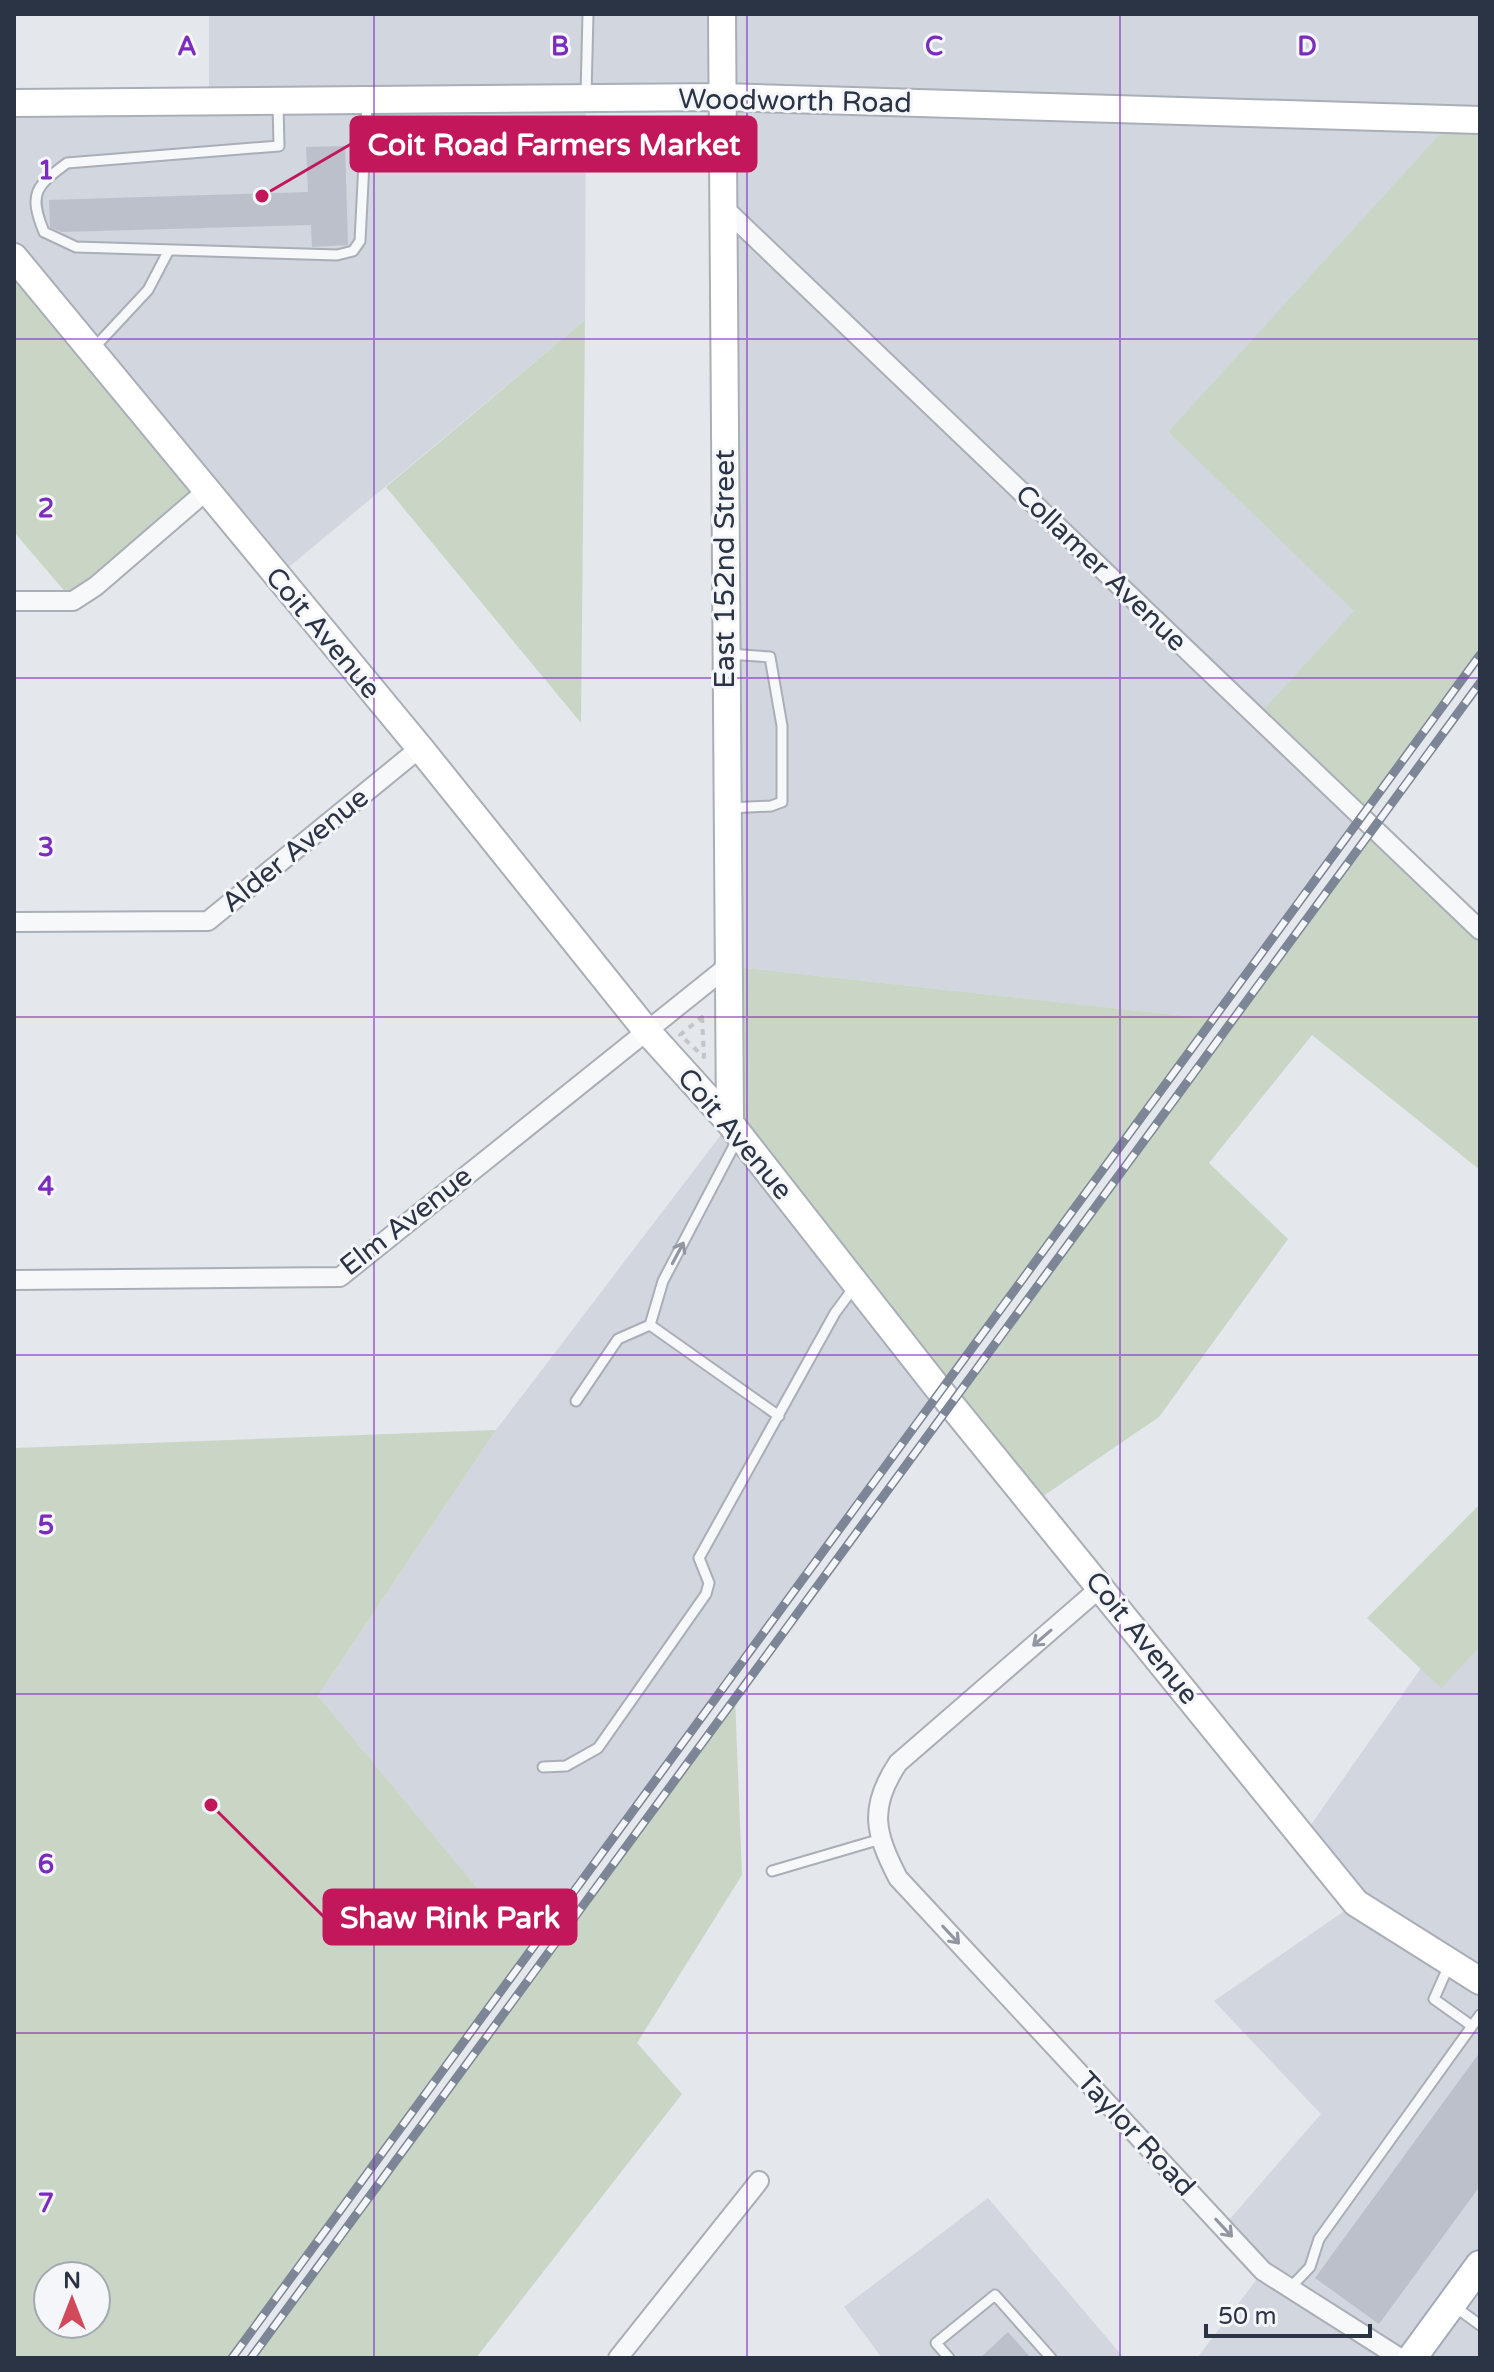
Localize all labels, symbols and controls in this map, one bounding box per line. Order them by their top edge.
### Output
text: A [177,31,197,62]
text: B [551,31,569,62]
text: C [925,31,943,62]
text: D [1297,31,1317,62]
street label: Woodworth Road [678,82,912,120]
callout: Coit Road Farmers Market [351,117,756,171]
text: Coit Road Farmers Market [368,127,741,164]
text: 1 [38,155,54,186]
street label: East 152nd Street [708,449,742,689]
street label: Collamer Avenue [1008,477,1194,659]
text: 2 [38,493,54,524]
street label: Coit Avenue [258,560,388,706]
street label: Alder Avenue [215,780,375,920]
text: 3 [38,832,54,863]
street label: Coit Avenue [670,1061,800,1207]
street label: Elm Avenue [333,1159,479,1283]
text: 4 [38,1171,54,1202]
one-way arrow [671,1241,687,1265]
text: 5 [38,1510,54,1541]
street label: Coit Avenue [1078,1565,1206,1711]
one-way arrow [1033,1629,1053,1647]
text: 6 [38,1849,54,1880]
callout: Shaw Rink Park [324,1890,576,1944]
text: Shaw Rink Park [340,1900,560,1937]
one-way arrow [942,1925,960,1945]
street label: Taylor Road [1070,2065,1202,2203]
text: 7 [38,2188,54,2219]
one-way arrow [1214,2218,1233,2238]
north arrow [32,2260,112,2340]
text: N [63,2268,81,2294]
scale bar [1206,2288,1370,2338]
text: 50 m [1218,2302,1276,2331]

